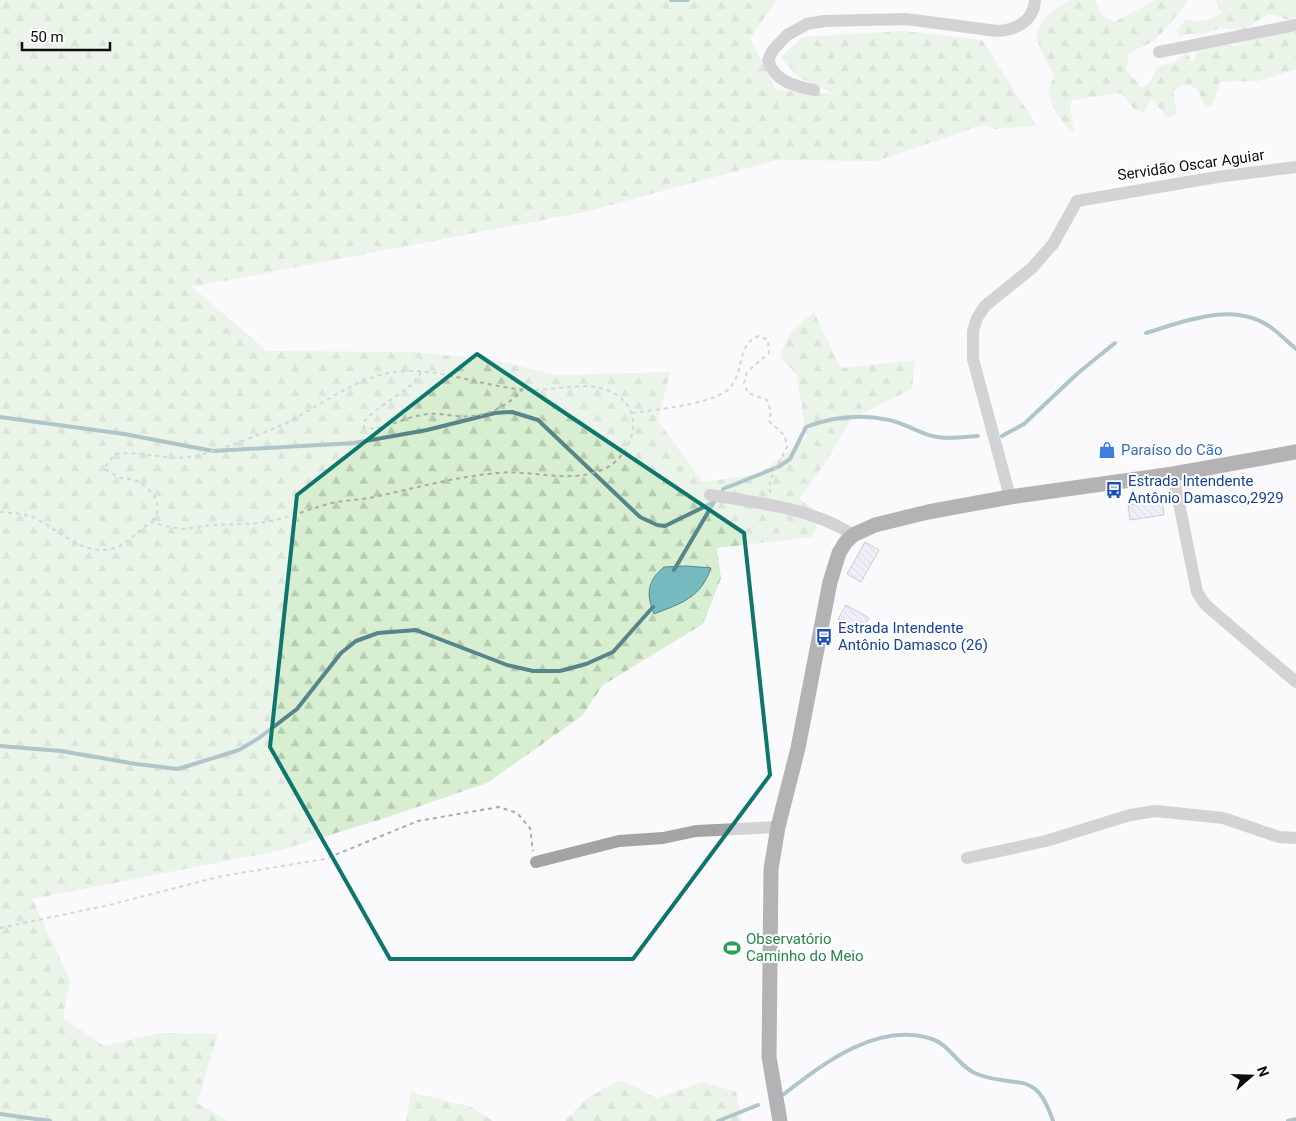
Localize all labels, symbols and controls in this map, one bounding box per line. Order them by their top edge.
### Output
scale bar [22,20,110,52]
text: 50 m [30,28,64,46]
street label: Servidão Oscar Aguiar [1116,146,1266,184]
shop icon: Paraíso do Cão [1097,440,1117,460]
place label: Paraíso do Cão [1121,441,1222,459]
place label: Estrada Intendente Antônio Damasco,2929 [1128,472,1284,507]
bus stop icon: Estrada Intendente Antônio Damasco,2929 [1104,480,1124,500]
place label: Estrada Intendente Antônio Damasco (26) [838,619,988,654]
bus stop icon: Estrada Intendente Antônio Damasco (26) [814,627,834,647]
place label: Observatório Caminho do Meio [746,930,864,965]
sports icon: Observatório Caminho do Meio [722,938,742,958]
north arrow [1226,1051,1276,1101]
text: N [1254,1064,1272,1079]

